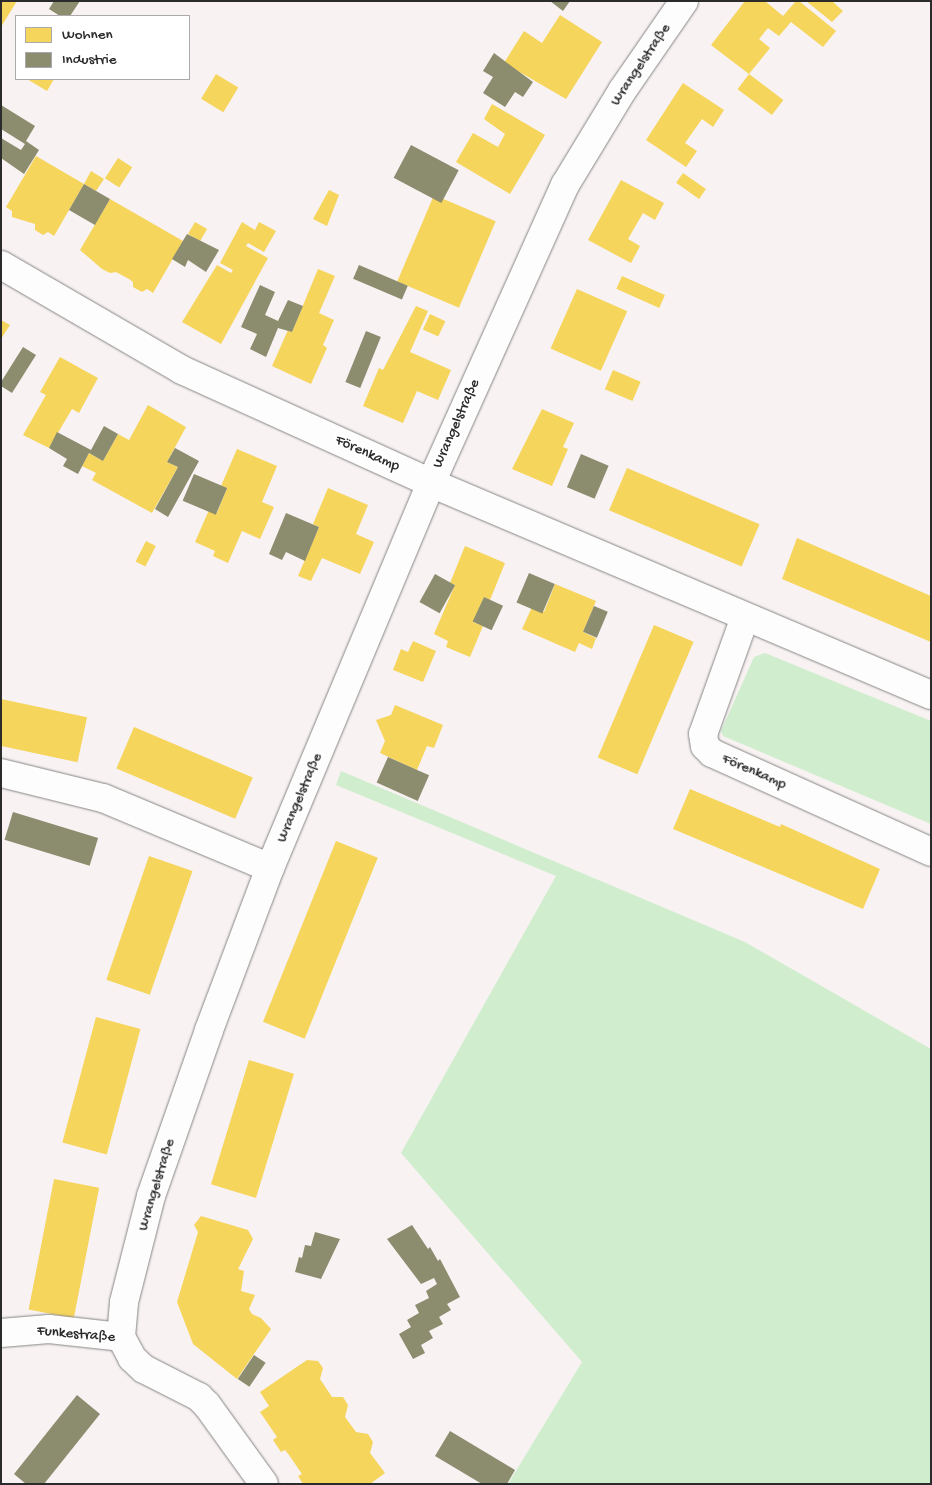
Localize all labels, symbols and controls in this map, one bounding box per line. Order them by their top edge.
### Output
legend [15,15,190,80]
street label: Wrangelstraße [607,20,675,110]
text: Wohnen [62,26,113,44]
text: Industrie [62,51,117,69]
street label: Wrangelstraße [429,377,485,471]
street label: Förenkamp [332,432,402,476]
street label: Förenkamp [719,750,789,794]
street label: Wrangelstraße [273,751,327,845]
street label: Wrangelstraße [134,1137,180,1233]
street label: Funkestraße [36,1323,116,1347]

